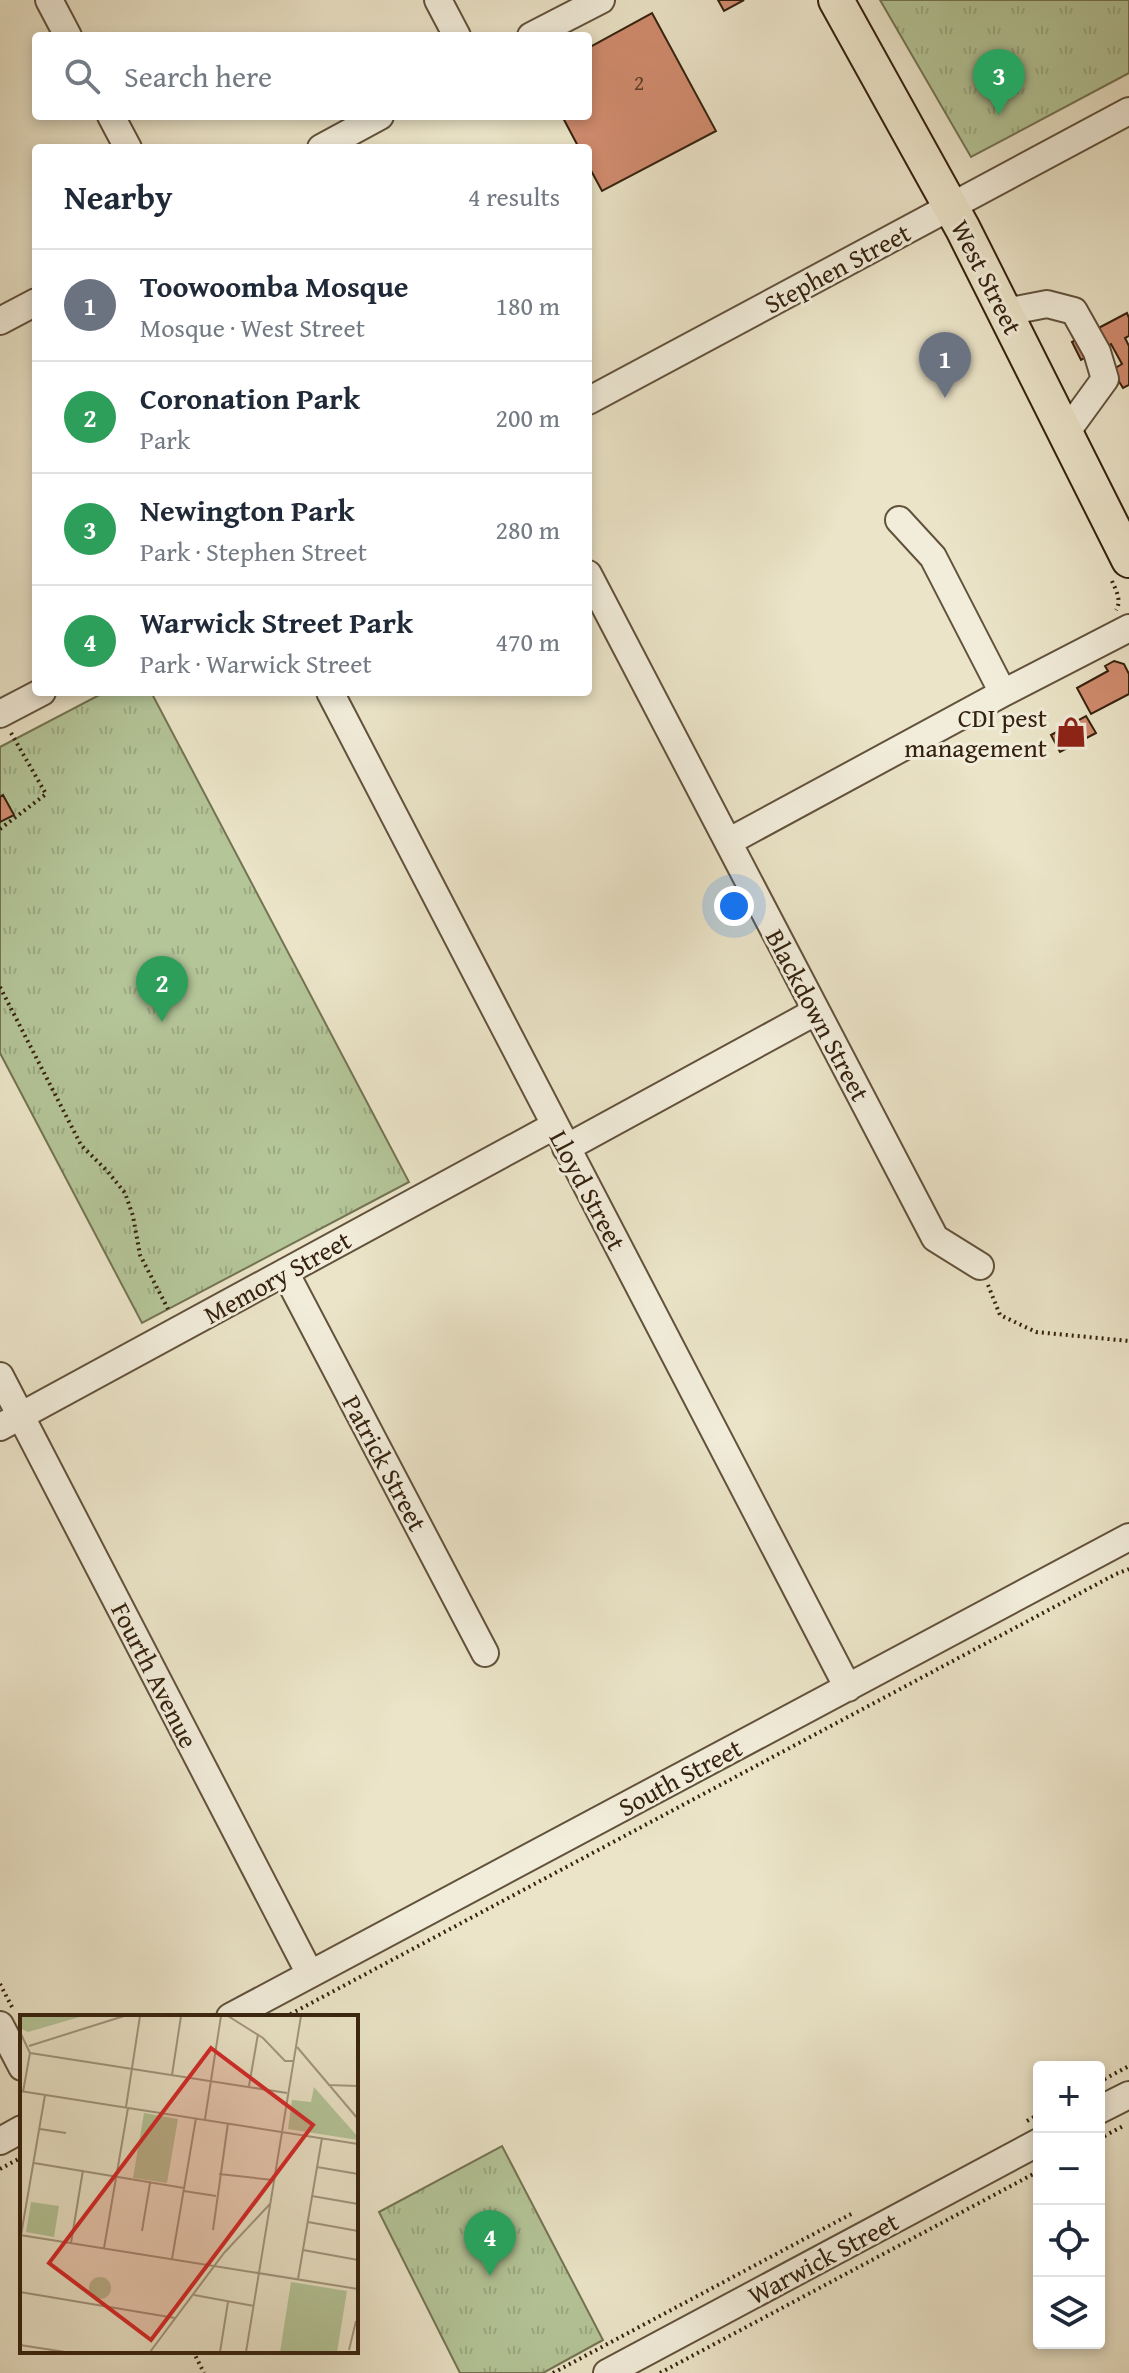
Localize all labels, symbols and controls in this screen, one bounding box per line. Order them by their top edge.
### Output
search box [32,32,592,120]
pin: 3 [973,49,1025,115]
icon: search [60,54,104,98]
text: Search here [124,54,272,98]
house number: 2 [634,66,644,98]
text: Nearby [64,172,173,221]
text: 4 results [468,177,560,216]
street label: Stephen Street [757,213,917,323]
street label: West Street [941,213,1033,341]
text: Toowoomba Mosque [140,264,409,308]
text: 1 [83,286,97,325]
text: 180 m [495,286,560,325]
text: Mosque · West Street [140,308,365,347]
pin: 1 [919,332,971,398]
text: Coronation Park [140,376,360,420]
text: 2 [83,398,97,437]
text: 200 m [495,398,560,437]
text: Park [140,420,190,459]
text: Newington Park [140,488,355,532]
text: 3 [83,510,97,549]
text: 280 m [495,510,560,549]
text: Park · Stephen Street [140,532,367,571]
text: Warwick Street Park [140,600,413,644]
text: 4 [83,622,97,661]
text: 470 m [495,622,560,661]
text: Park · Warwick Street [140,644,372,683]
place label: CDI pest management [904,698,1047,767]
shop icon: CDI pest management [1054,715,1088,749]
your location [714,886,754,926]
street label: Blackdown Street [756,922,880,1108]
pin: 2 [136,956,188,1022]
street label: Lloyd Street [540,1123,636,1257]
street label: Memory Street [196,1220,358,1334]
street label: Patrick Street [333,1388,437,1538]
street label: Fourth Avenue [102,1595,208,1755]
street label: South Street [611,1728,749,1826]
inset map [20,2015,358,2353]
map controls [1033,2061,1105,2349]
button: + [1033,2061,1105,2133]
button: − [1033,2133,1105,2205]
street label: Warwick Street [741,2202,905,2314]
button: locate [1033,2205,1105,2277]
pin: 4 [464,2210,516,2276]
button: layers [1033,2277,1105,2349]

